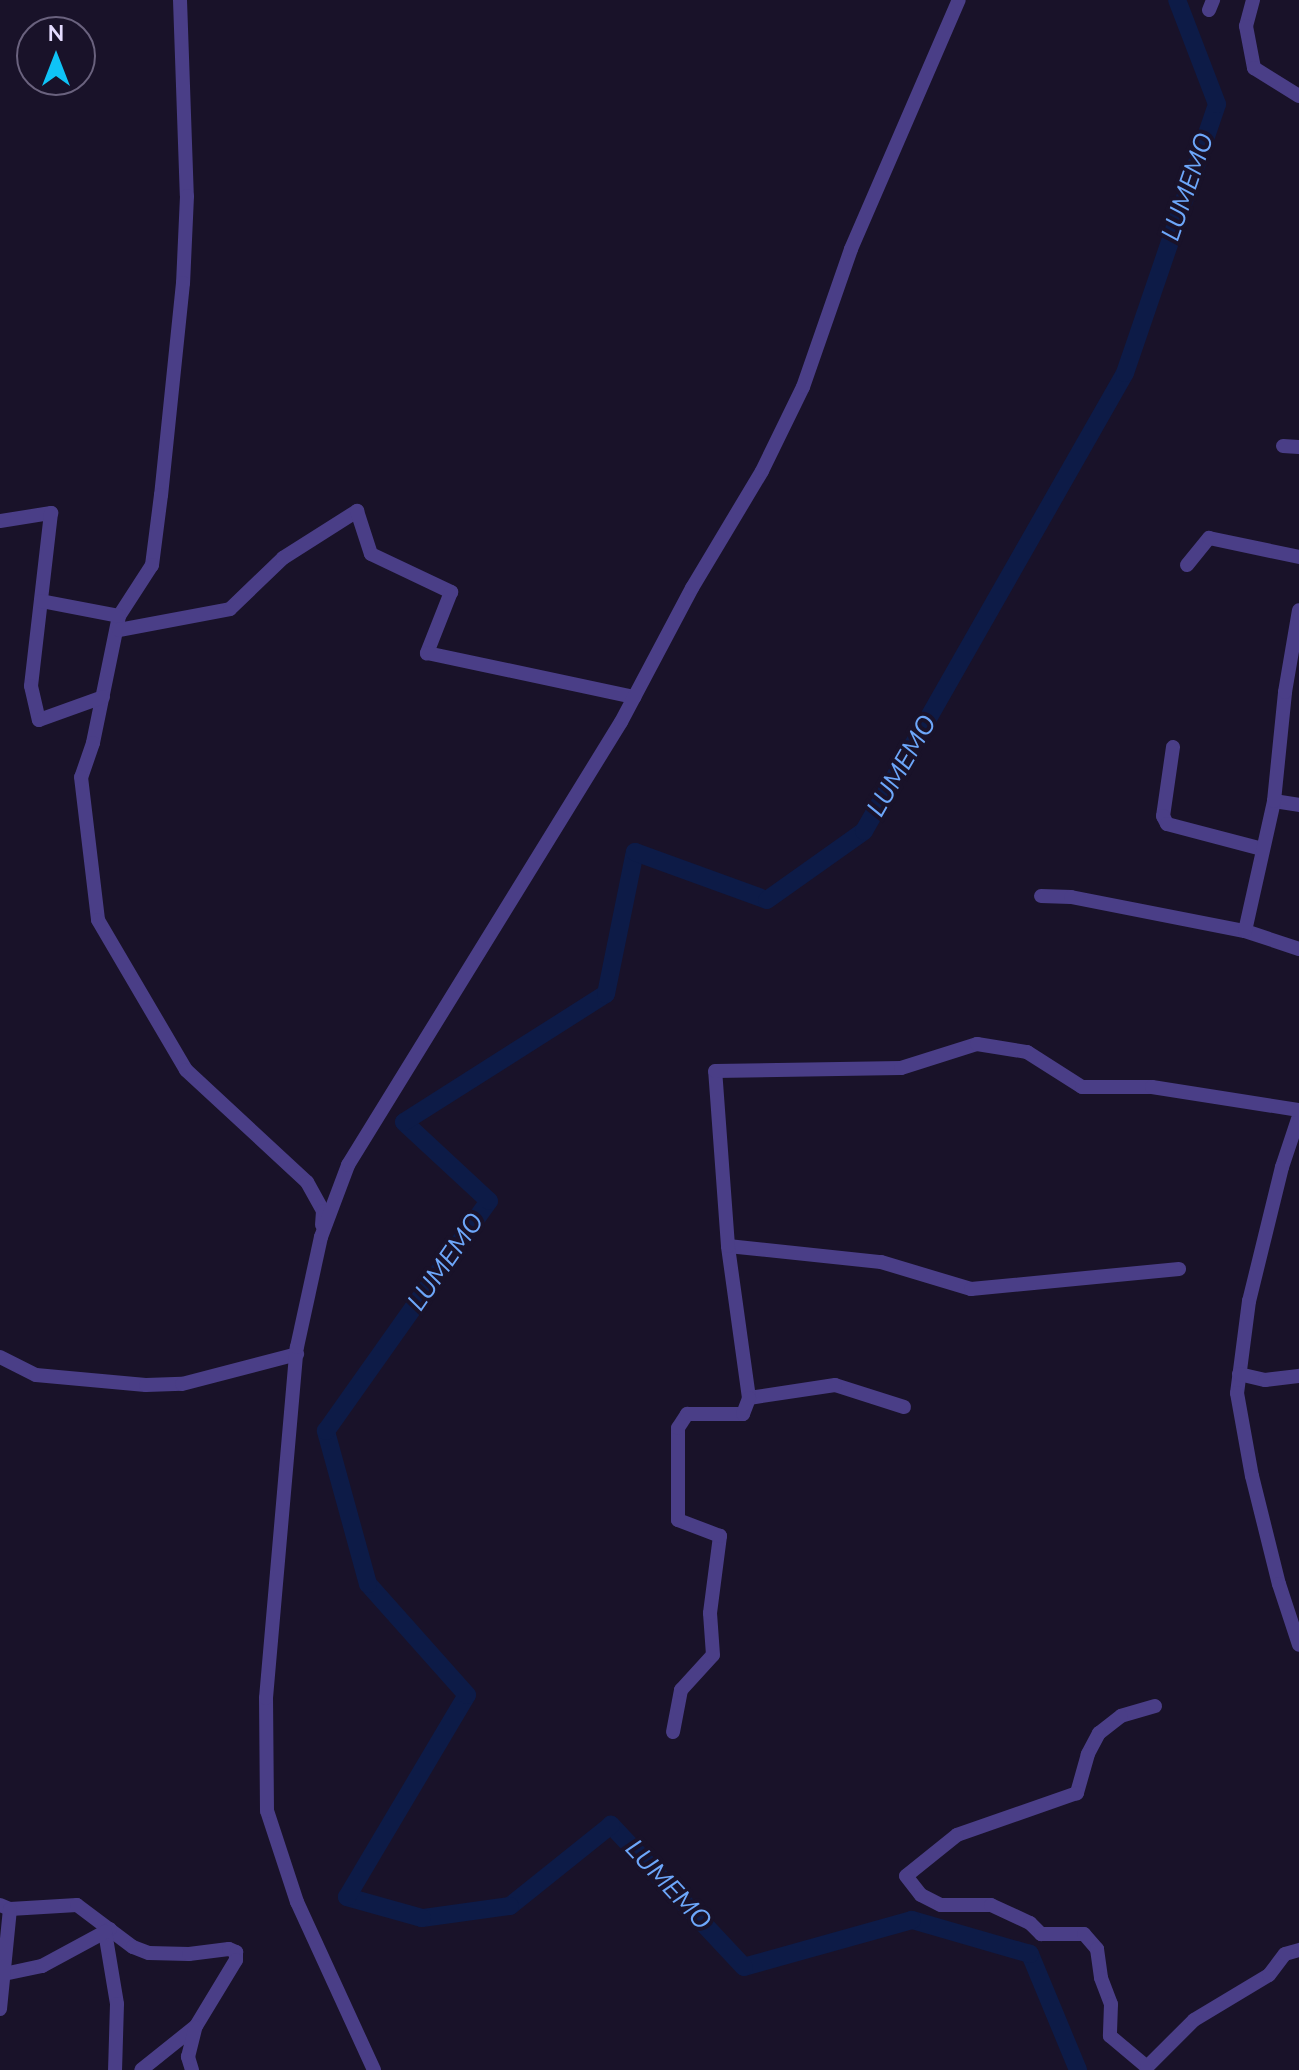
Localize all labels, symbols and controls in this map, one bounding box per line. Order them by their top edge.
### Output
north arrow [16,16,96,96]
text: N [48,19,64,49]
water label: LUMEMO [1155,129,1221,245]
water label: LUMEMO [861,710,943,822]
water label: LUMEMO [401,1207,491,1317]
water label: LUMEMO [618,1833,718,1937]

